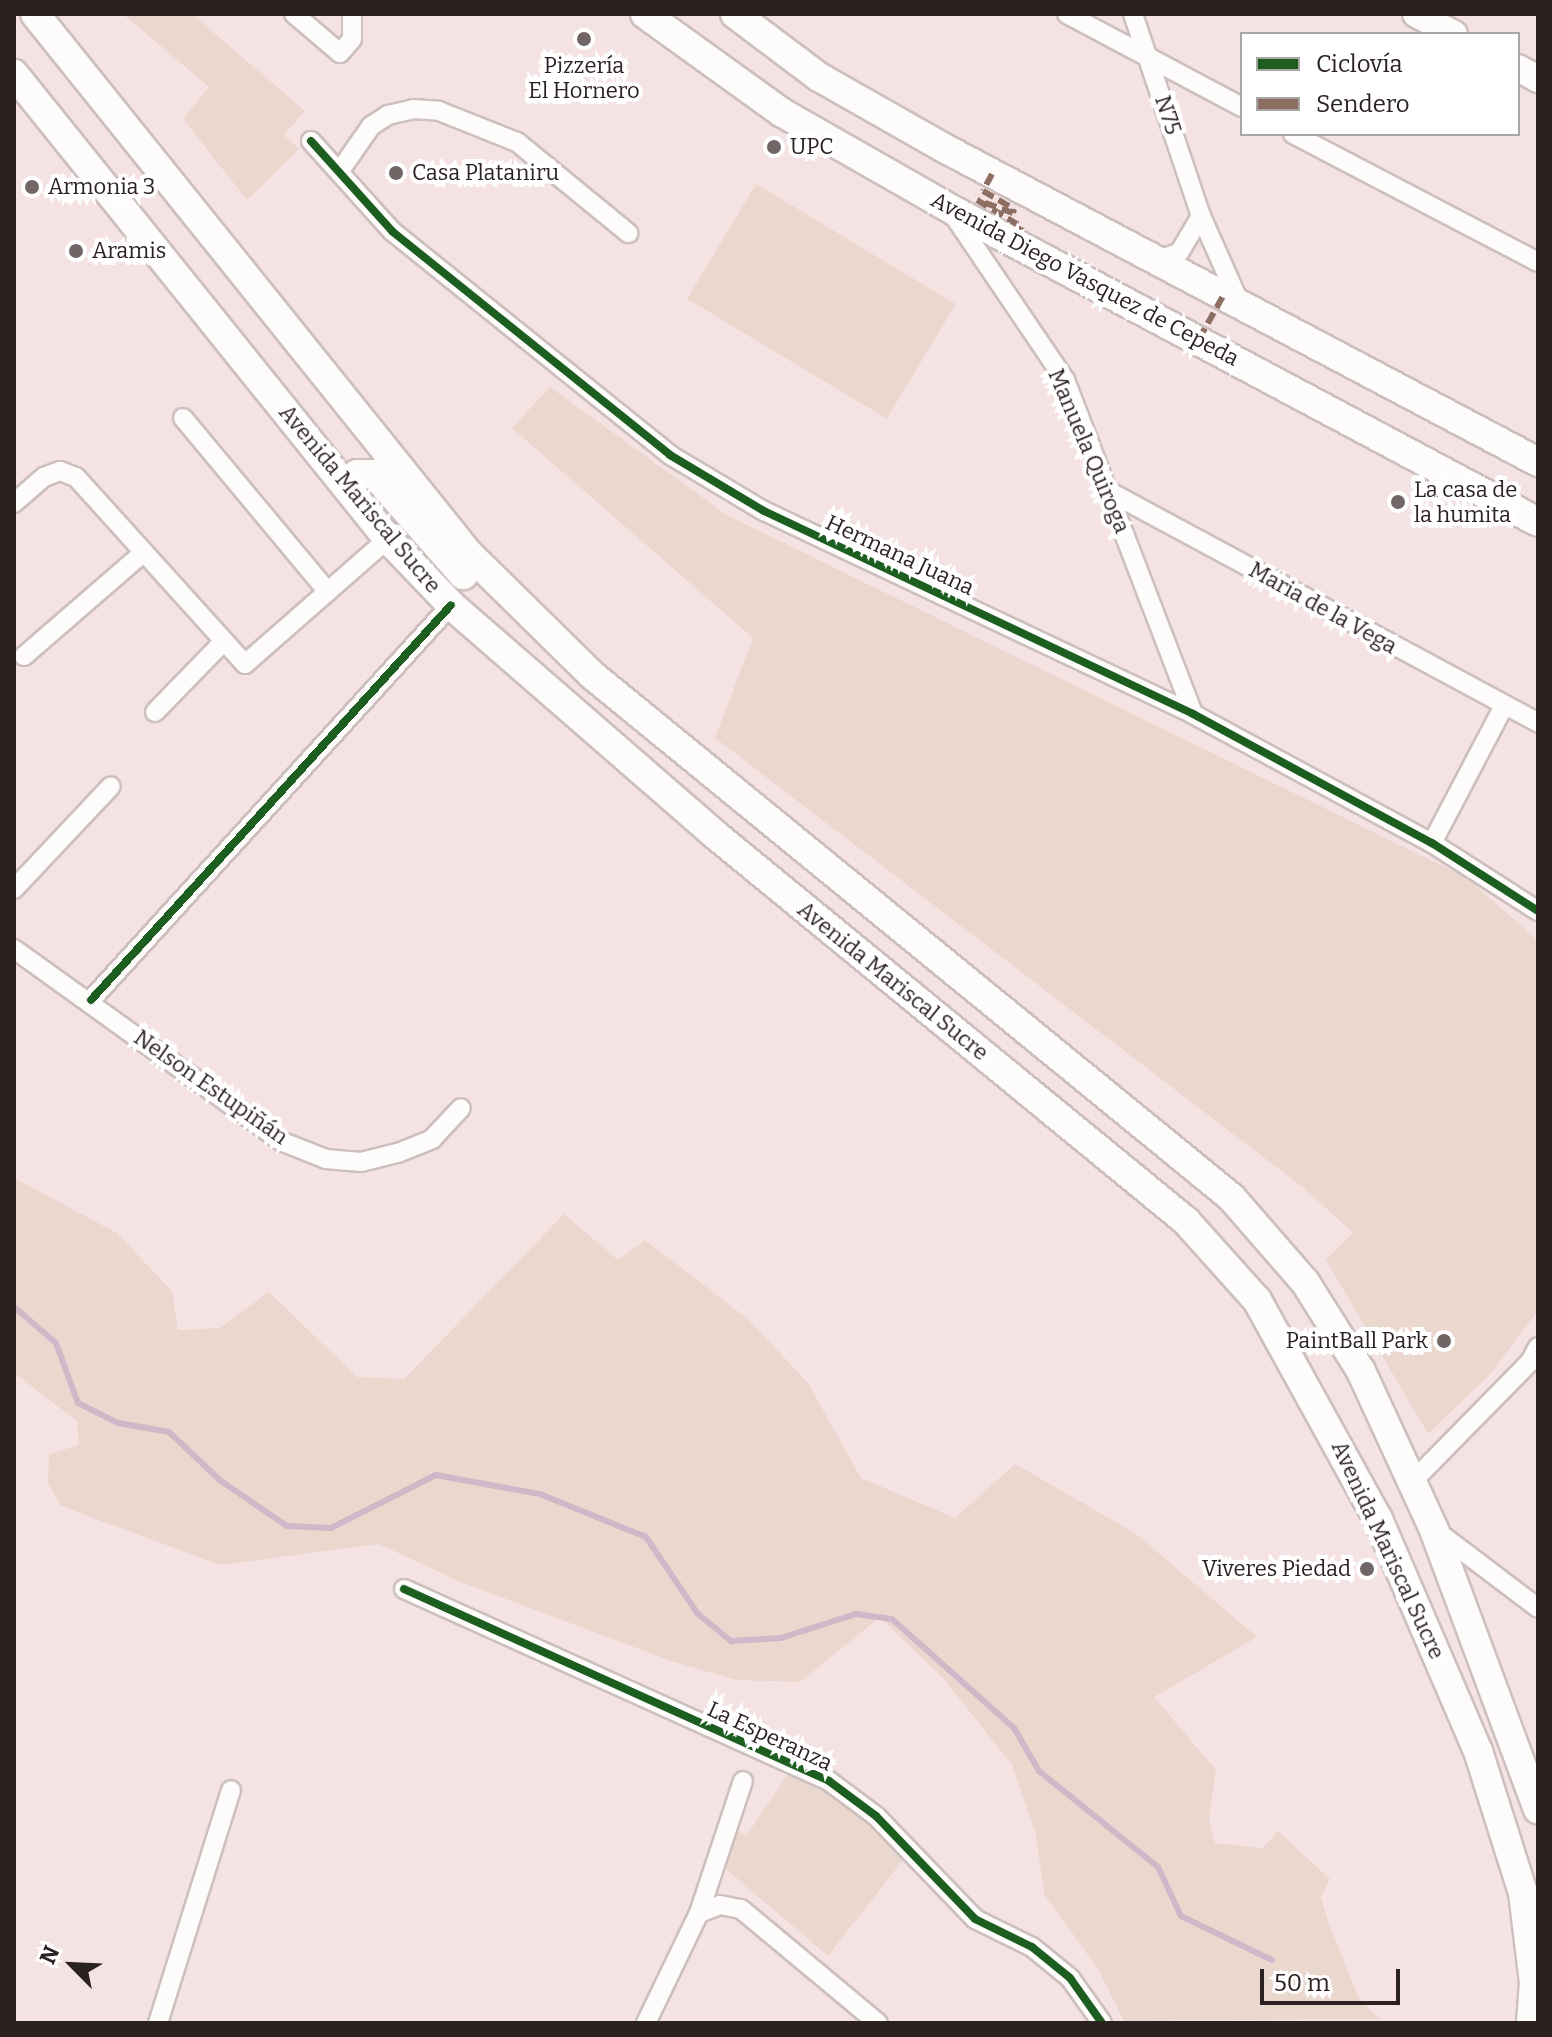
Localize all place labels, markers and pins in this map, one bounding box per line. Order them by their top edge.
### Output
marker: Pizzería El Hornero [575,30,593,48]
place label: Pizzería El Hornero [528,52,640,104]
place label: UPC [790,134,833,160]
marker: UPC [765,138,783,156]
place label: Casa Plataniru [412,160,559,186]
marker: Casa Plataniru [387,164,405,182]
place label: Armonia 3 [48,174,155,200]
marker: Armonia 3 [23,178,41,196]
place label: Aramis [92,238,166,264]
marker: Aramis [67,242,85,260]
place label: La casa de la humita [1414,476,1517,528]
marker: La casa de la humita [1389,493,1407,511]
place label: PaintBall Park [1286,1328,1428,1354]
marker: PaintBall Park [1435,1332,1453,1350]
place label: Viveres Piedad [1202,1556,1351,1582]
marker: Viveres Piedad [1358,1560,1376,1578]

